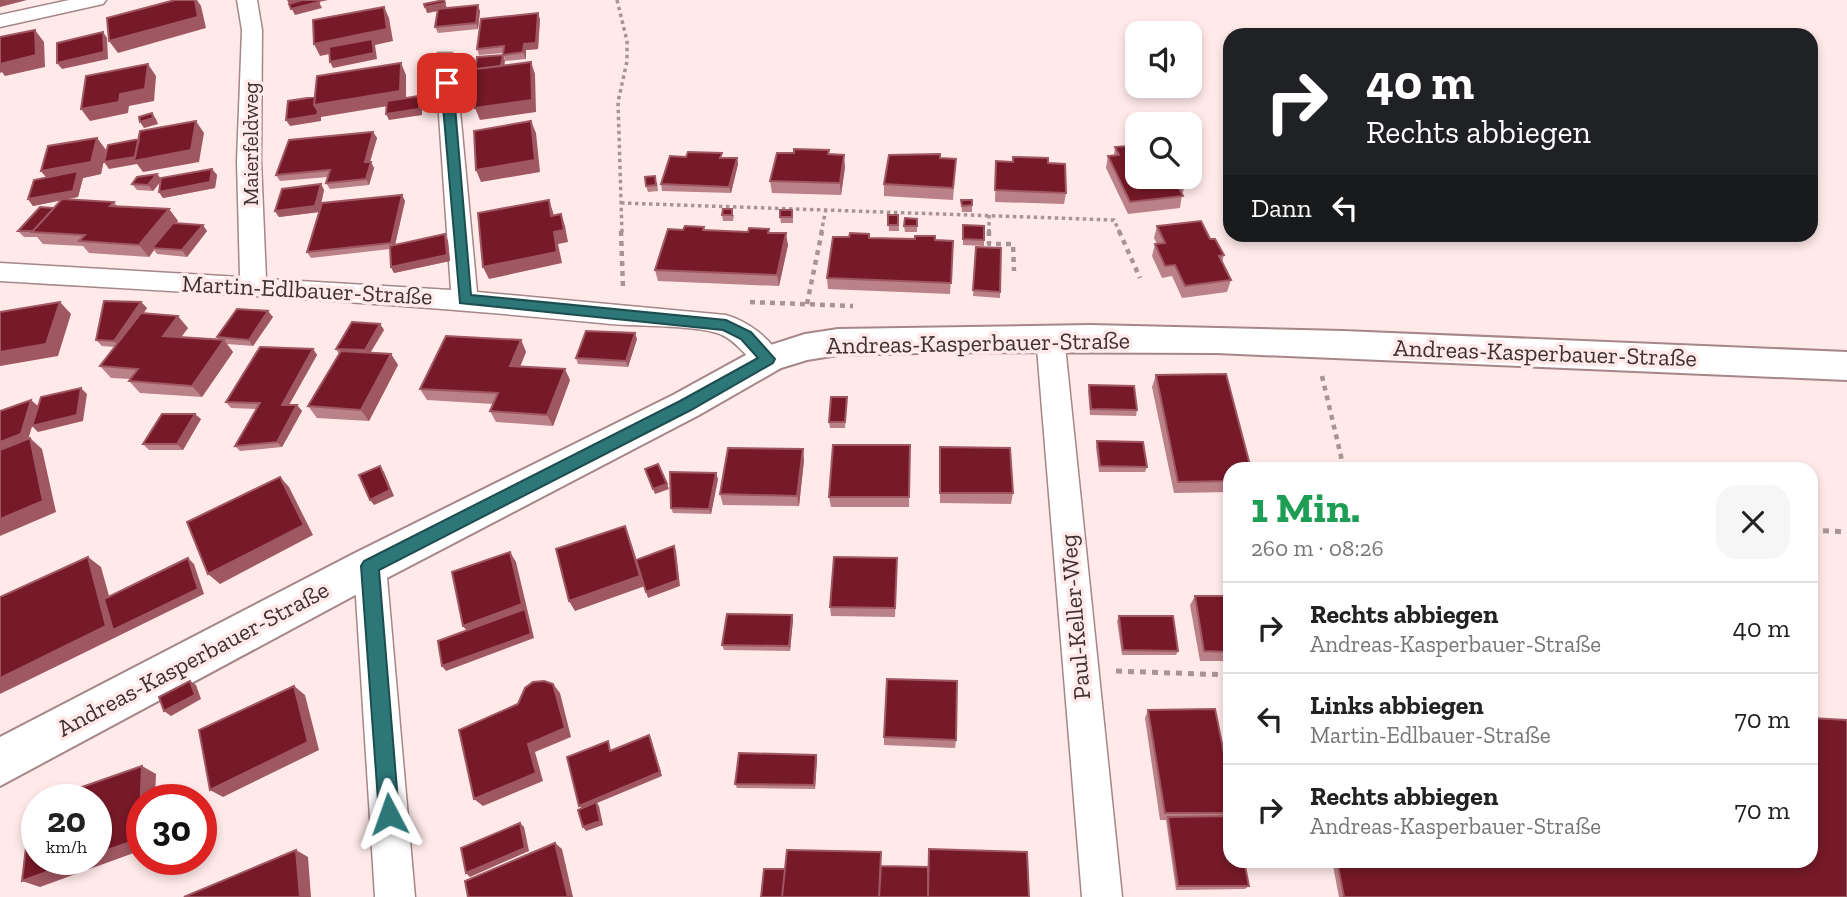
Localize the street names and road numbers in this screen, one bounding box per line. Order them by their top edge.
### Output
street label: Maierfeldweg [238,82,263,206]
street label: Martin-Edlbauer-Straße [181,268,433,311]
street label: Andreas-Kasperbauer-Straße [826,325,1130,360]
street label: Andreas-Kasperbauer-Straße [1393,333,1697,372]
street label: Paul-Keller-Weg [1053,533,1096,701]
street label: Andreas-Kasperbauer-Straße [52,574,334,743]

